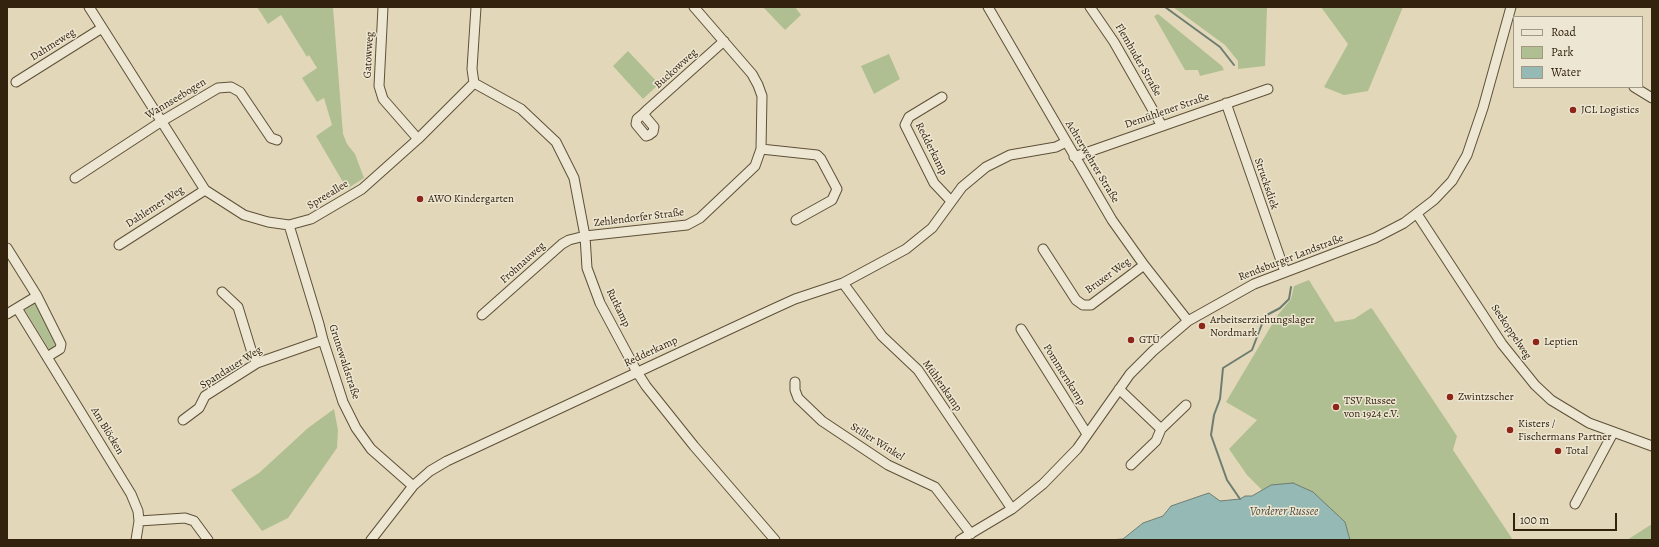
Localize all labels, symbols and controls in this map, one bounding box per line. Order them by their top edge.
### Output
legend [1513,16,1643,88]
street label: Flemhuder Straße [1112,21,1164,99]
text: Road [1551,24,1576,40]
street label: Dahmeweg [28,26,78,64]
street label: Gatowweg [361,31,377,79]
text: Park [1551,44,1574,60]
street label: Buckowweg [652,46,700,92]
text: Water [1551,64,1581,80]
street label: Wannseebogen [143,76,209,122]
street label: Demühlener Straße [1123,90,1211,132]
place label: JCL Logistics [1581,103,1639,117]
marker: JCL Logistics [1568,105,1578,115]
street label: Achterwehrer Straße [1062,118,1122,206]
street label: Redderkamp [912,120,950,178]
street label: Strucksdiek [1251,157,1281,211]
street label: Spreeallee [305,178,351,212]
street label: Dahlemer Weg [123,183,187,231]
place label: AWO Kindergarten [428,192,514,206]
marker: AWO Kindergarten [415,194,425,204]
street label: Zehlendorfer Straße [593,206,685,230]
street label: Rendsburger Landstraße [1237,232,1345,284]
street label: Frohnauweg [498,239,548,287]
street label: Bruxer Weg [1083,255,1133,297]
street label: Rutkamp [603,287,633,329]
street label: Seekoppelweg [1488,302,1534,362]
place label: Arbeitserziehungslager Nordmark [1210,313,1315,339]
marker: Arbeitserziehungslager Nordmark [1197,321,1207,331]
street label: Grunewaldstraße [326,323,362,401]
place label: GTÜ [1139,333,1160,347]
street label: Redderkamp [622,334,680,370]
marker: GTÜ [1126,335,1136,345]
place label: Leptien [1544,335,1578,349]
marker: Leptien [1531,337,1541,347]
street label: Pommernkamp [1040,342,1088,408]
street label: Spandauer Weg [197,344,265,392]
street label: Mühlenkamp [919,358,965,414]
place label: Zwintzscher [1458,390,1514,404]
marker: Zwintzscher [1445,392,1455,402]
place label: TSV Russee von 1924 e.V. [1344,394,1399,420]
marker: TSV Russee von 1924 e.V. [1331,402,1341,412]
street label: Am Blöcken [88,405,126,457]
place label: Kisters / Fischermans Partner [1518,417,1611,443]
street label: Stiller Winkel [848,420,906,464]
marker: Kisters / Fischermans Partner [1505,425,1515,435]
place label: Total [1566,444,1588,458]
marker: Total [1553,446,1563,456]
water label: Vorderer Russee [1250,505,1318,519]
scale bar [1515,505,1619,531]
text: 100 m [1520,512,1549,528]

